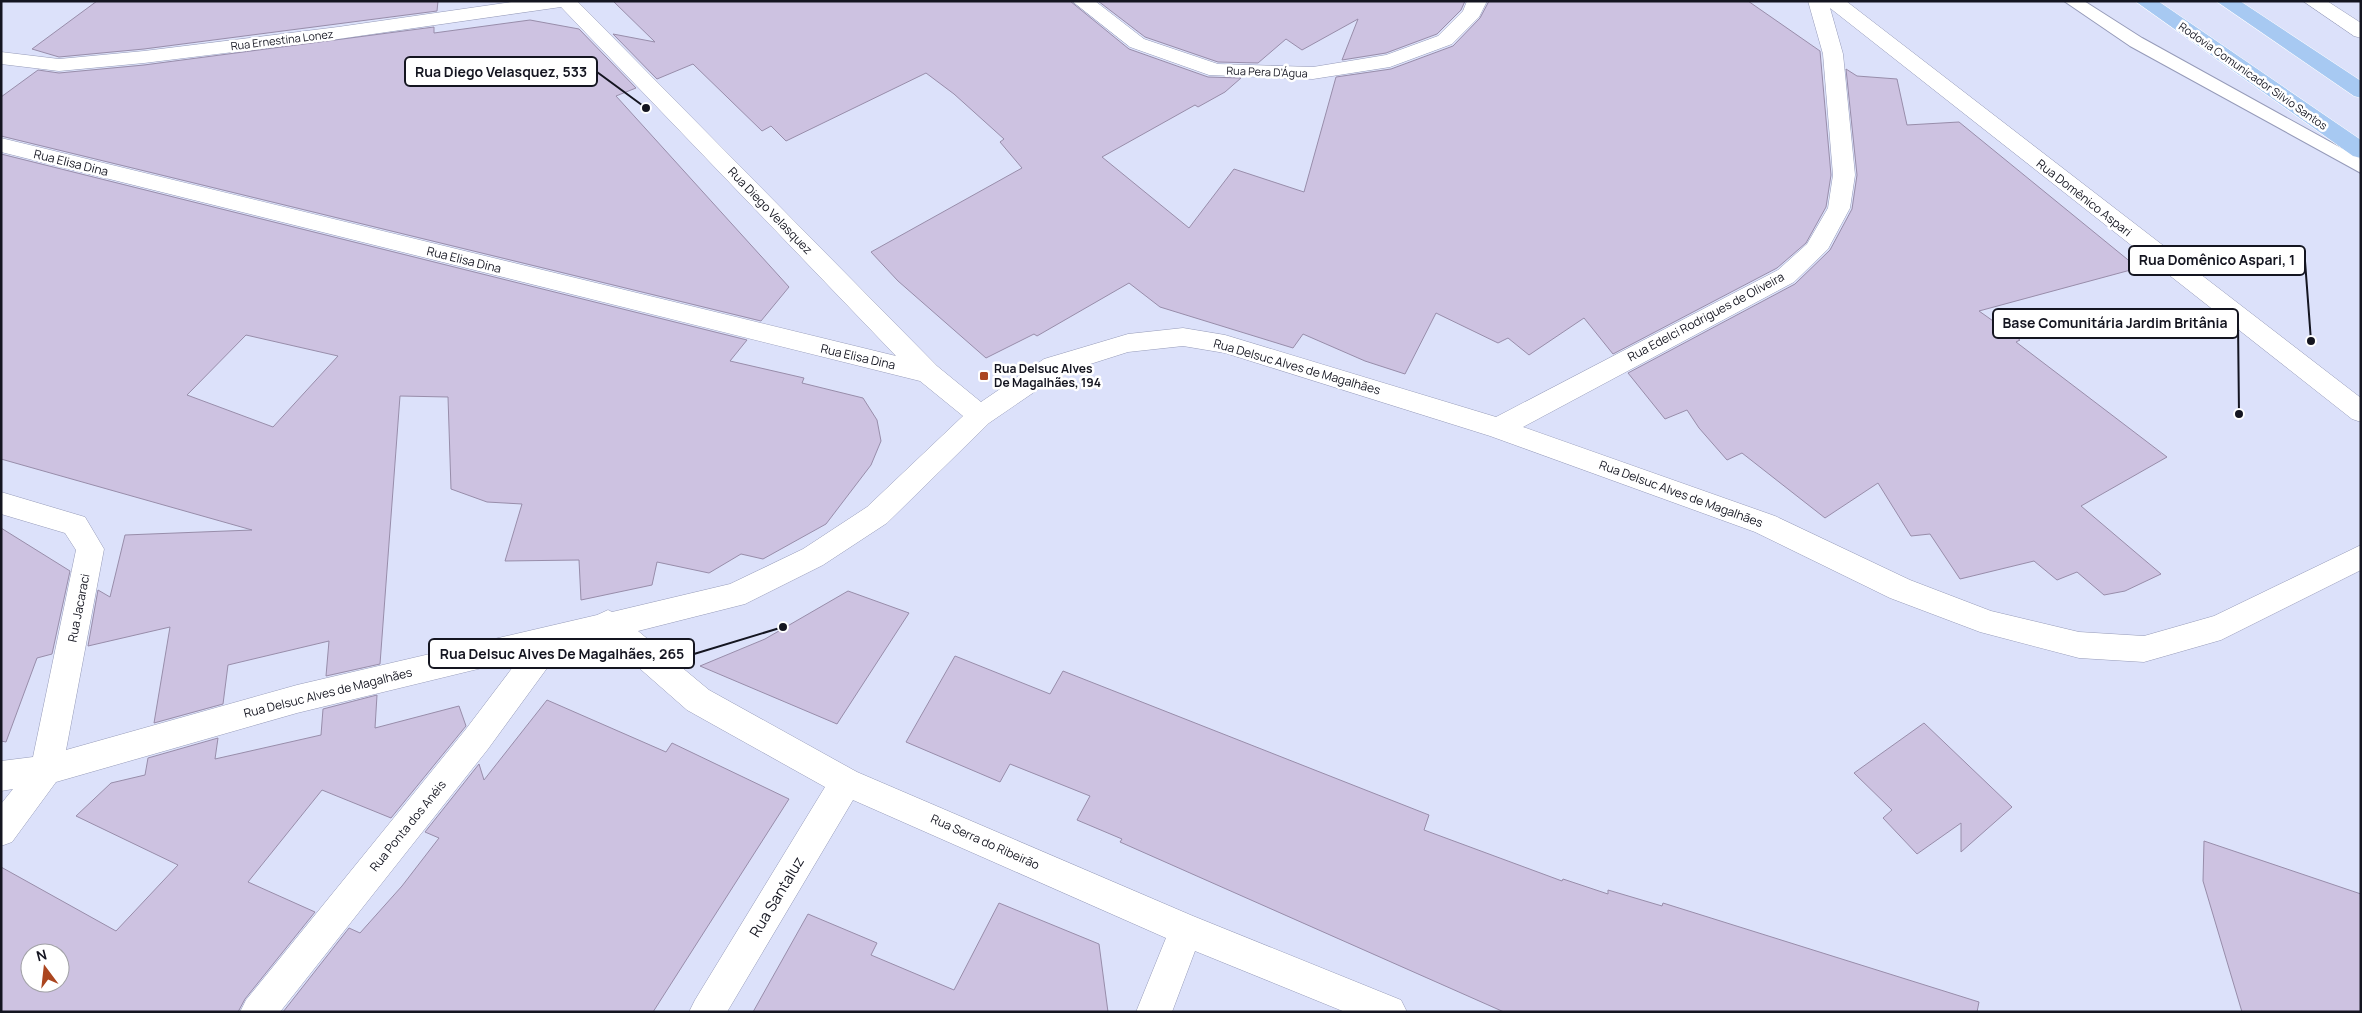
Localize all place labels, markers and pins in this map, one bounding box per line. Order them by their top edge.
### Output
callout: Rua Diego Velasquez, 533 [405,57,597,86]
callout: Rua Domênico Aspari, 1 [2129,246,2305,275]
callout: Base Comunitária Jardim Britânia [1993,309,2238,338]
place label: Rua Delsuc Alves De Magalhães, 194 [994,360,1101,391]
marker: Rua Delsuc Alves De Magalhães, 194 [978,370,990,382]
callout: Rua Delsuc Alves De Magalhães, 265 [429,639,694,668]

